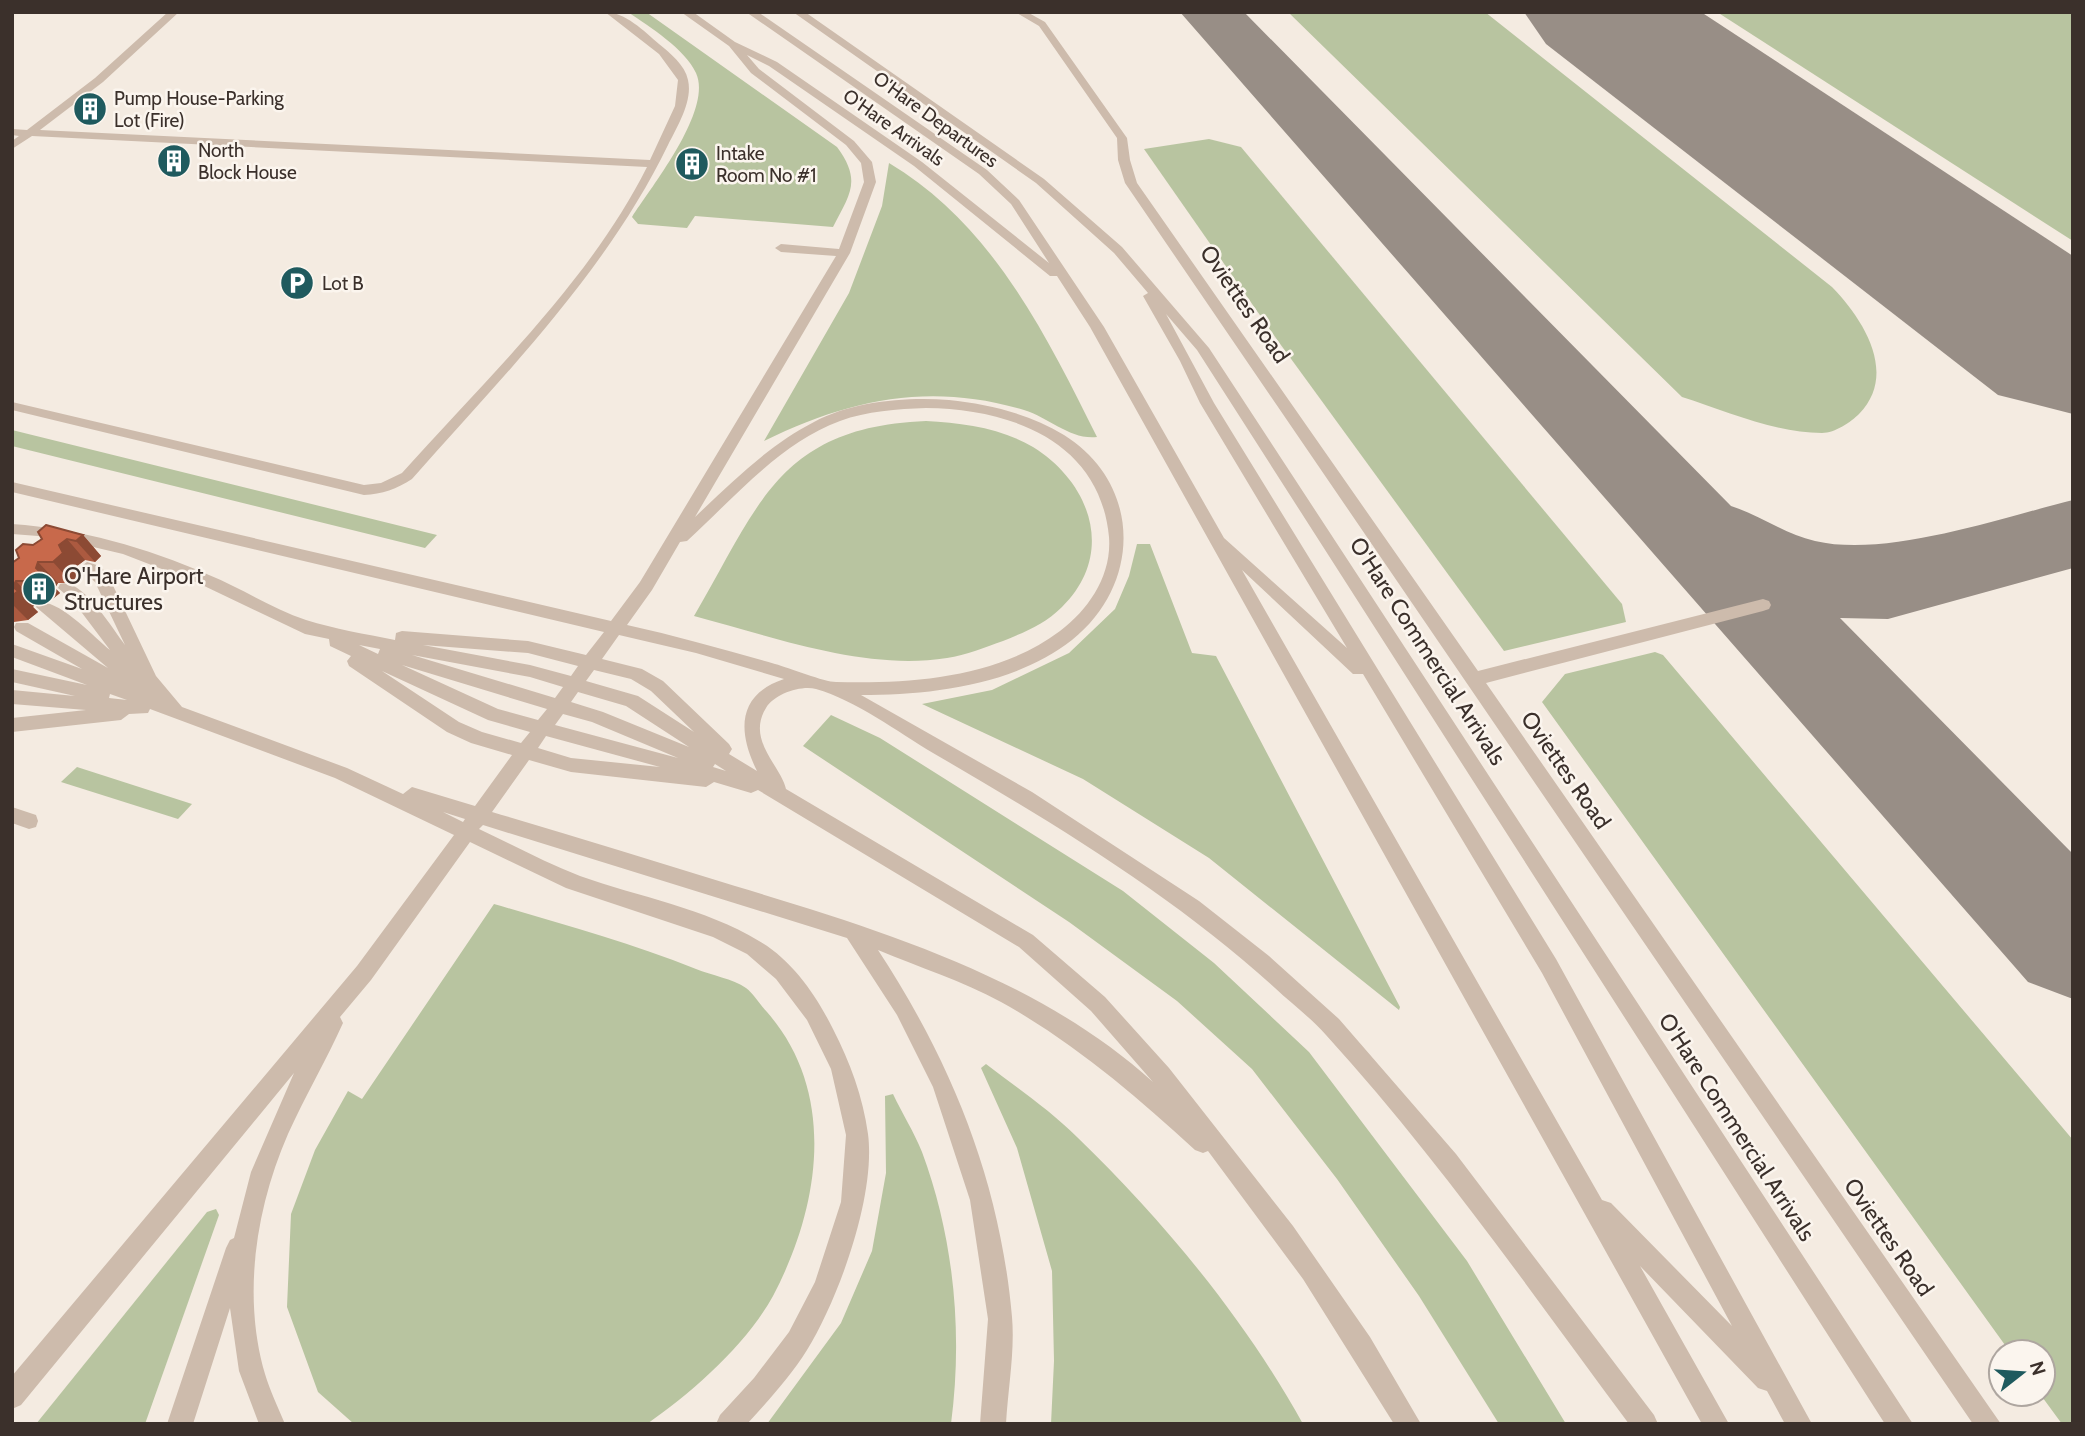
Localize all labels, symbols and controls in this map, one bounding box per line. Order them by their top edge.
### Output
street label: O'Hare Departures [869,66,1003,173]
street label: O'Hare Arrivals [839,84,949,171]
place label: Pump House-Parking Lot (Fire) [114,87,284,132]
building icon: Pump House-Parking Lot (Fire) [71,90,109,128]
place label: North Block House [198,139,297,184]
building icon: North Block House [155,142,193,180]
place label: Intake Room No #1 [716,142,816,187]
building icon: Intake Room No #1 [673,145,711,183]
street label: Oviettes Road [1194,240,1296,368]
parking icon: Lot B [278,264,316,302]
place label: Lot B [322,272,364,295]
street label: O'Hare Commercial Arrivals [1344,532,1512,770]
place label: O'Hare Airport Structures [64,562,204,616]
building icon: O'Hare Airport Structures [20,570,58,608]
street label: Oviettes Road [1515,706,1617,834]
street label: O'Hare Commercial Arrivals [1653,1008,1821,1246]
street label: Oviettes Road [1838,1173,1940,1301]
north arrow [1987,1338,2057,1408]
text: N [2025,1358,2051,1378]

